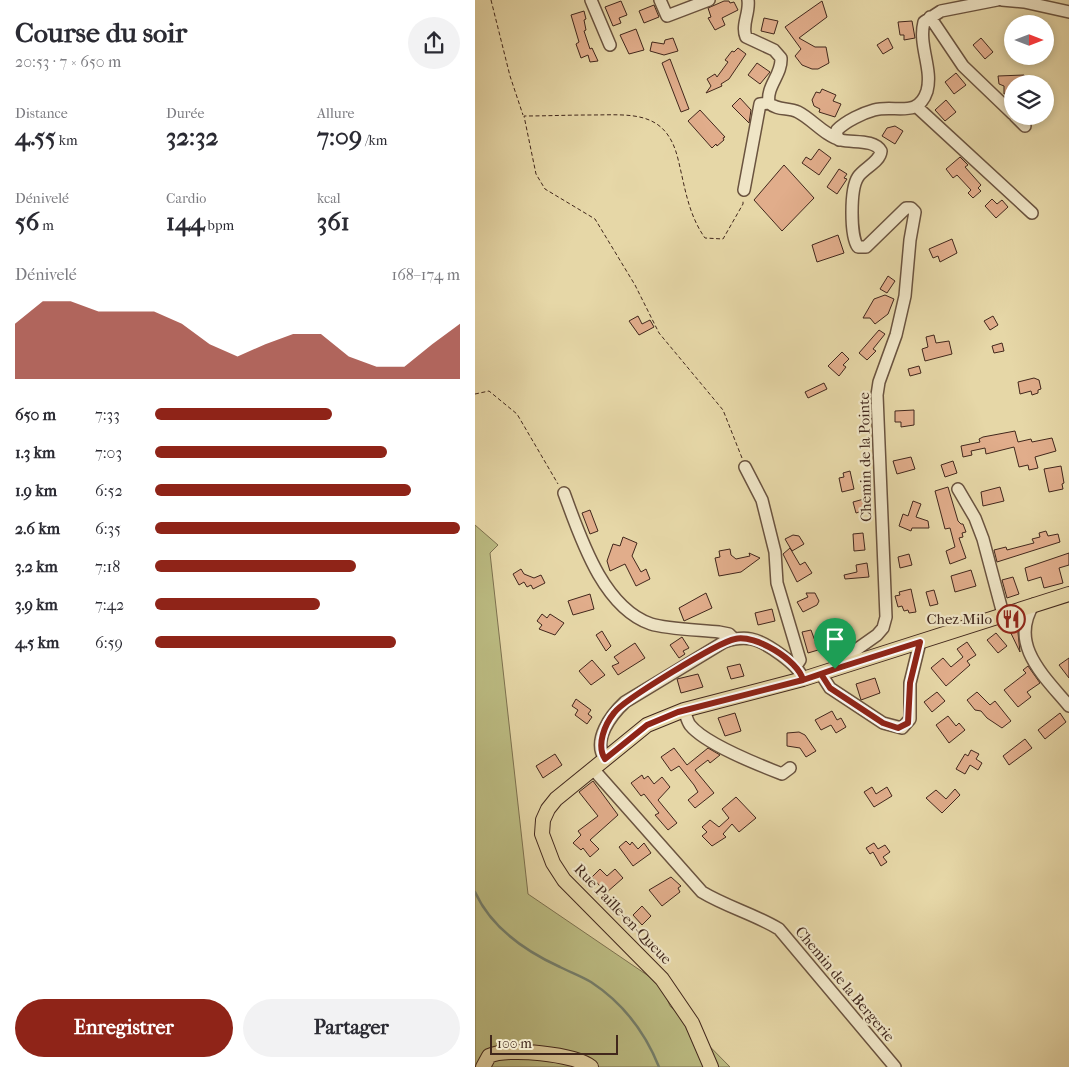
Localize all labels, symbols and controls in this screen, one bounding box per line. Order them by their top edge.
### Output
north arrow [1004,15,1054,65]
map controls [1004,15,1054,125]
text: Course du soir [15,16,187,49]
button: share [408,17,460,69]
text: 20:53 · 7 × 650 m [15,52,121,71]
button: layers [1004,75,1054,125]
text: Distance [15,105,68,122]
text: Durée [166,105,204,122]
text: Allure [317,105,354,122]
text: 4.55 [15,122,56,151]
text: 32:32 [166,122,218,151]
text: 7:09 [317,122,362,151]
text: km [56,132,78,149]
text: /km [362,132,387,149]
text: Dénivelé [15,190,69,207]
text: Cardio [166,190,206,207]
text: kcal [317,190,341,207]
text: 56 [15,207,39,236]
text: 144 [166,207,205,236]
text: 361 [317,207,350,236]
text: m [39,217,54,234]
text: bpm [205,217,234,234]
text: Dénivelé [15,265,77,284]
text: 168–174 m [392,265,460,284]
street label: Chemin de la Pointe [855,391,875,522]
text: 650 m [15,405,56,424]
text: 7:33 [95,405,120,424]
text: 1.3 km [15,443,55,462]
text: 7:03 [95,443,122,462]
text: 1.9 km [15,481,57,500]
text: 6:52 [95,481,123,500]
text: 2.6 km [15,519,60,538]
text: 6:35 [95,519,121,538]
text: 3.2 km [15,557,58,576]
text: 7:18 [95,557,120,576]
text: 3.9 km [15,595,58,614]
text: 7:42 [95,595,124,614]
restaurant icon: Chez Milo [996,604,1026,634]
place label: Chez Milo [926,610,992,628]
pin [814,618,856,669]
icon: arrive [821,625,849,653]
text: 4.5 km [15,633,59,652]
text: 6:59 [95,633,123,652]
street label: Rue Paille-en-Queue [570,860,676,968]
street label: Chemin de la Bergerie [792,923,899,1046]
button: Enregistrer [15,999,233,1057]
button: Partager [243,999,460,1057]
scale bar [490,1032,617,1055]
text: 100 m [497,1035,532,1052]

